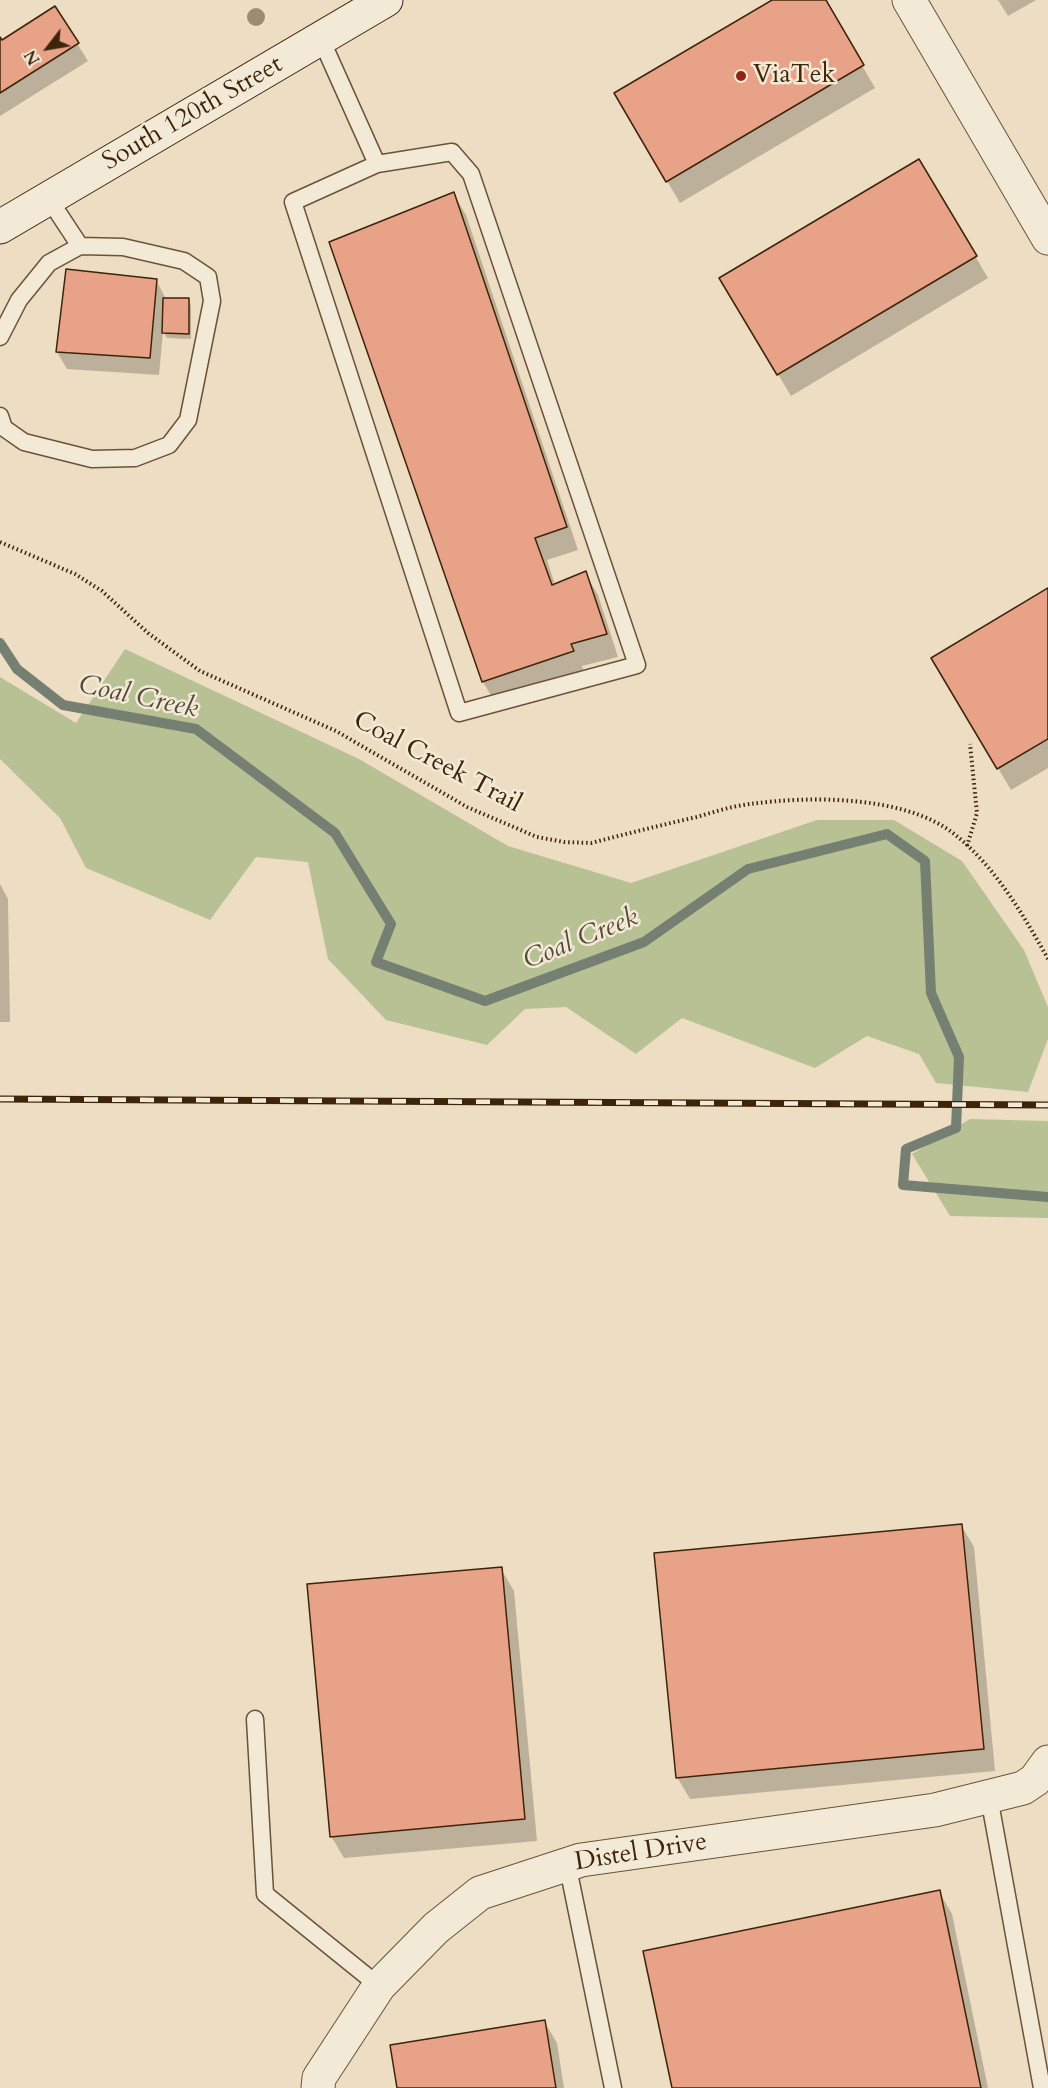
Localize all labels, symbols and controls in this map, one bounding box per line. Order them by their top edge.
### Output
north arrow [18,18,78,78]
text: N [20,46,46,69]
street label: South 120th Street [97,50,289,178]
place label: ViaTek [753,60,835,92]
marker: ViaTek [734,69,748,83]
water label: Coal Creek [75,670,201,726]
street label: Coal Creek Trail [347,705,527,821]
water label: Coal Creek [519,902,643,978]
street label: Distel Drive [573,1827,709,1879]

